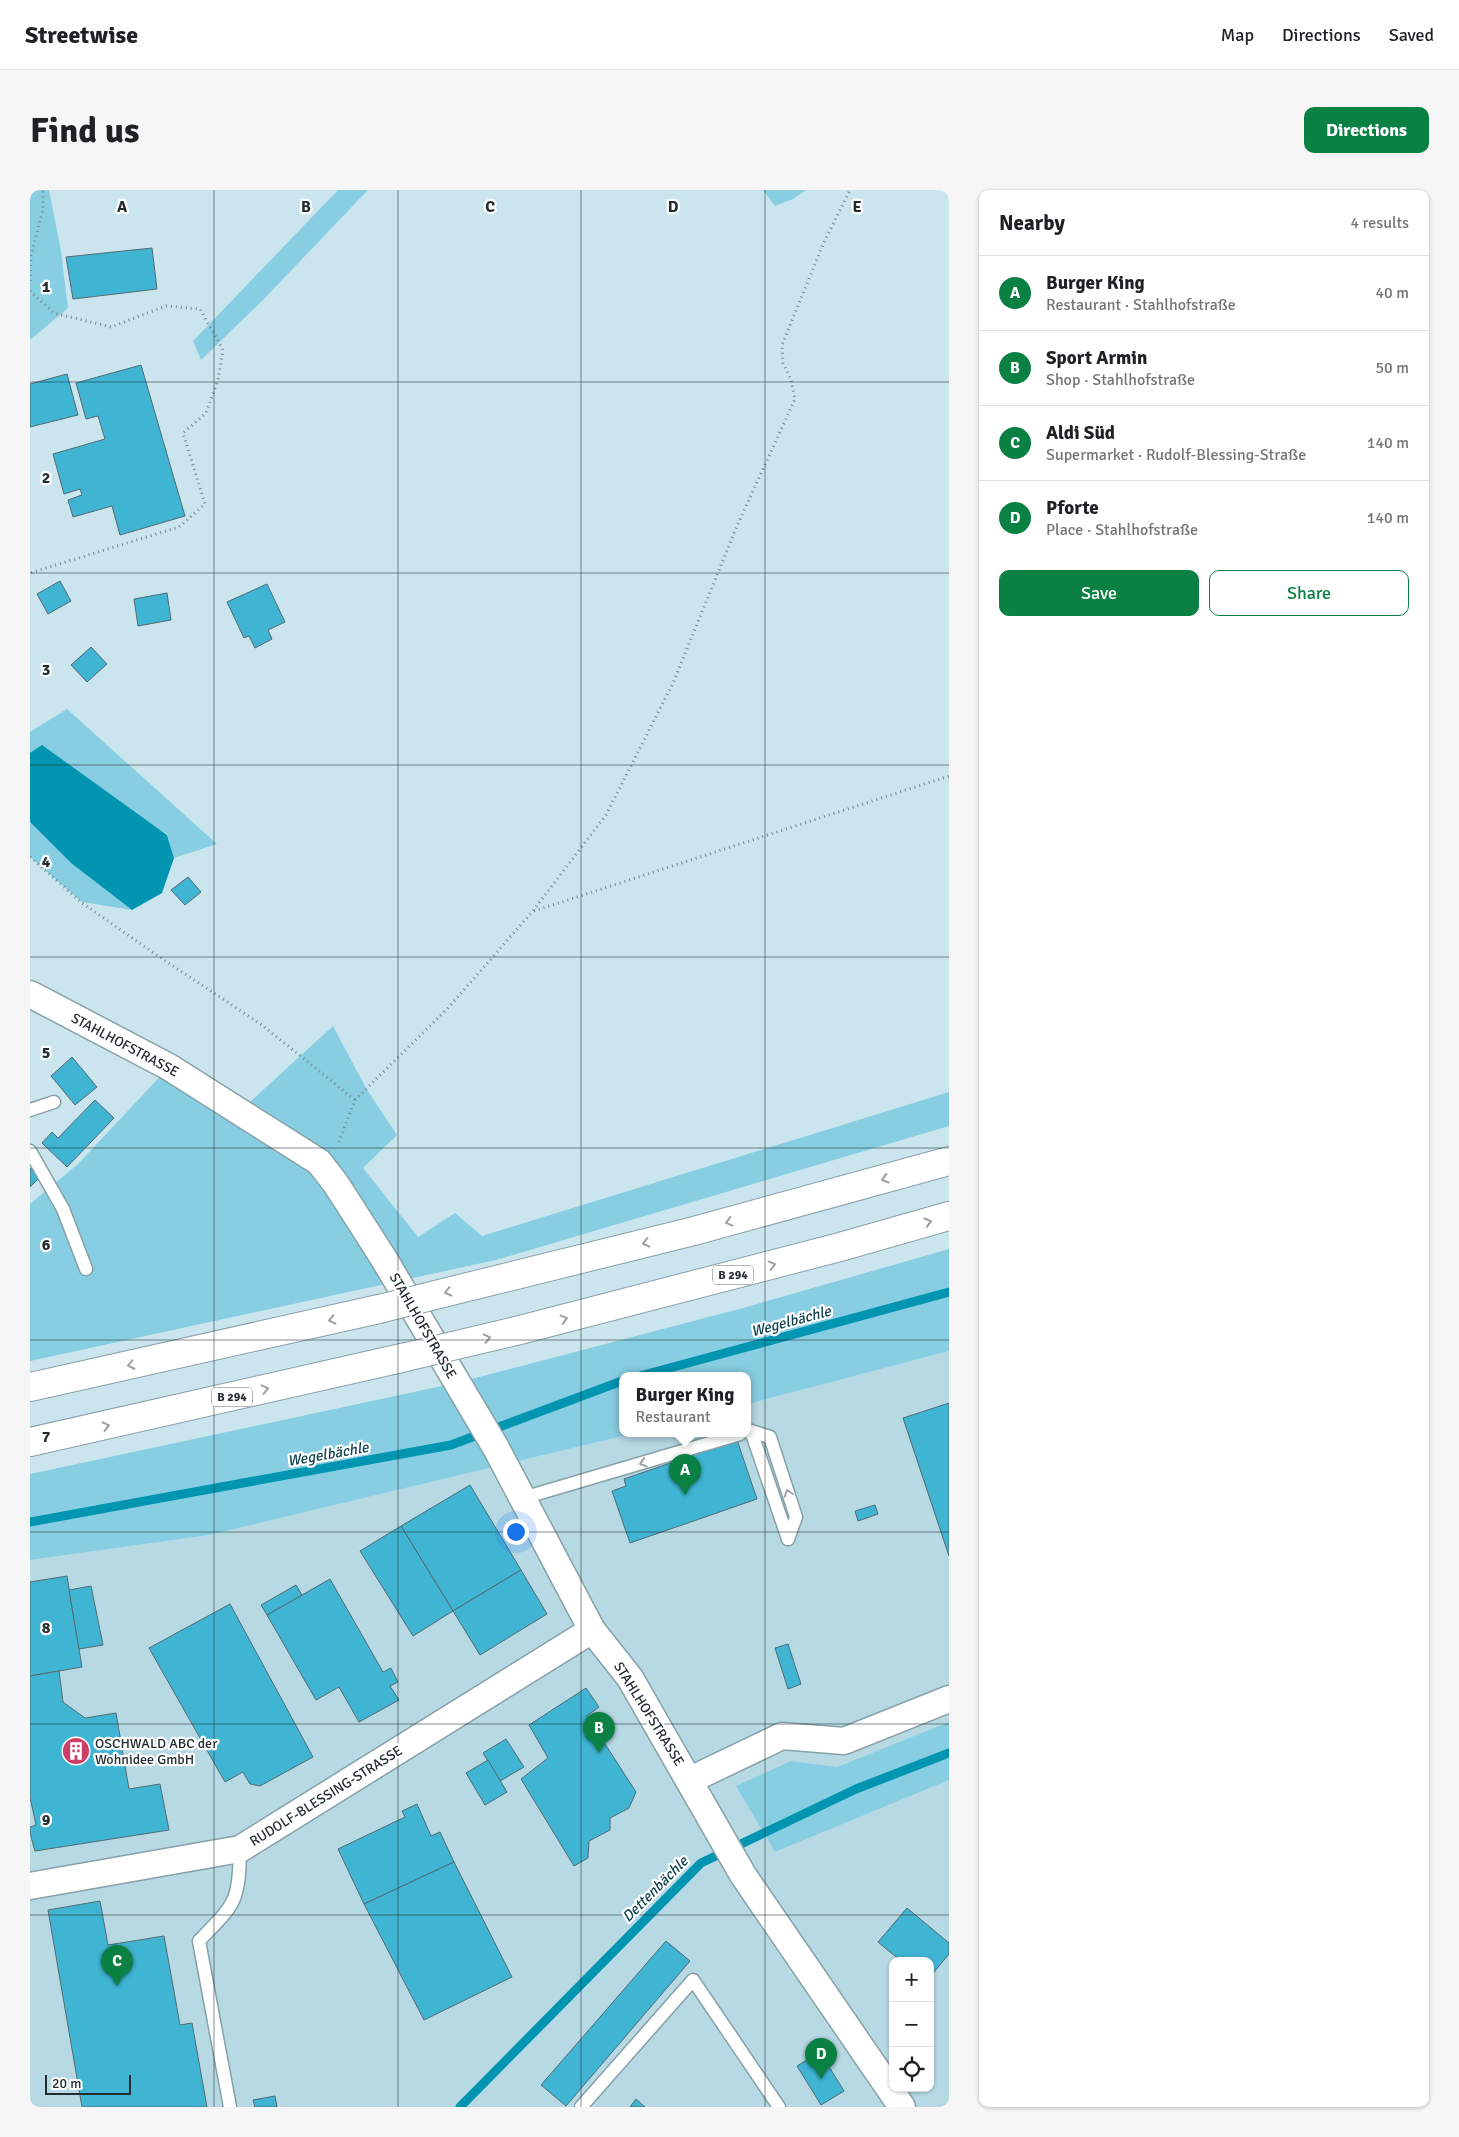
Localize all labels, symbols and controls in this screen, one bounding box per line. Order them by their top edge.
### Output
text: Streetwise [25,20,138,50]
text: Map [1221,24,1254,46]
text: Directions [1282,24,1361,46]
text: Saved [1389,24,1434,46]
button: Directions [1304,107,1429,153]
text: Find us [30,109,140,152]
text: A [117,197,128,217]
text: B [301,197,311,217]
text: C [485,197,495,217]
text: D [668,197,679,217]
text: E [852,197,862,217]
text: Nearby [999,210,1065,236]
text: 4 results [1350,213,1409,233]
text: Burger King [1046,271,1145,295]
text: 1 [42,277,51,297]
text: A [1010,283,1020,303]
text: 40 m [1375,283,1409,303]
text: Restaurant · Stahlhofstraße [1046,295,1236,315]
text: Sport Armin [1046,346,1147,370]
text: B [1010,358,1020,378]
text: 50 m [1375,358,1409,378]
text: Shop · Stahlhofstraße [1046,370,1195,390]
text: Aldi Süd [1046,421,1115,445]
text: C [1010,433,1020,453]
text: 140 m [1367,433,1409,453]
text: Supermarket · Rudolf-Blessing-Straße [1046,445,1306,465]
text: 2 [42,468,50,488]
text: Pforte [1046,496,1099,520]
text: D [1010,508,1020,528]
text: 140 m [1367,508,1409,528]
text: Place · Stahlhofstraße [1046,520,1198,540]
button: Save [999,570,1199,616]
button: Share [1209,570,1409,616]
text: 3 [42,660,50,680]
text: 4 [42,852,51,872]
street label: STAHLHOFSTRASSE [68,1009,182,1081]
text: 5 [42,1043,50,1063]
one-way arrow [882,1173,890,1183]
one-way arrow [725,1216,733,1226]
one-way arrow [924,1217,933,1228]
text: 6 [42,1235,51,1255]
one-way arrow [642,1237,651,1248]
one-way arrow [767,1260,776,1271]
road number: B 294 [713,1266,753,1284]
street label: STAHLHOFSTRASSE [386,1270,460,1382]
one-way arrow [444,1286,453,1297]
water label: Wegelbächle [749,1301,834,1340]
one-way arrow [327,1314,336,1325]
one-way arrow [559,1314,568,1325]
one-way arrow [483,1333,492,1344]
one-way arrow [127,1359,136,1370]
popup [619,1372,751,1437]
text: Burger King [636,1383,734,1407]
one-way arrow [260,1385,269,1395]
road number: B 294 [212,1388,252,1406]
text: Restaurant [636,1407,711,1427]
one-way arrow [102,1421,111,1432]
text: 7 [42,1427,51,1447]
water label: Wegelbächle [286,1438,371,1470]
pin: A [669,1454,701,1495]
one-way arrow [640,1458,648,1468]
one-way arrow [784,1489,794,1497]
your location [503,1519,529,1545]
text: 8 [42,1618,51,1638]
street label: STAHLHOFSTRASSE [610,1659,688,1769]
pin: B [583,1712,615,1753]
place label: OSCHWALD ABC der Wohnidee GmbH [95,1735,218,1768]
building icon: OSCHWALD ABC der Wohnidee GmbH [61,1736,91,1766]
street label: RUDOLF-BLESSING-STRASSE [247,1742,405,1850]
text: 9 [42,1810,51,1830]
water label: Dettenbächle [618,1851,693,1926]
pin: C [101,1945,133,1986]
map controls [889,1957,934,2092]
button: + [889,1957,934,2002]
button: − [889,2002,934,2047]
pin: D [805,2038,837,2079]
button: locate [889,2047,934,2092]
scale bar [45,2072,131,2095]
text: 20 m [52,2075,81,2092]

